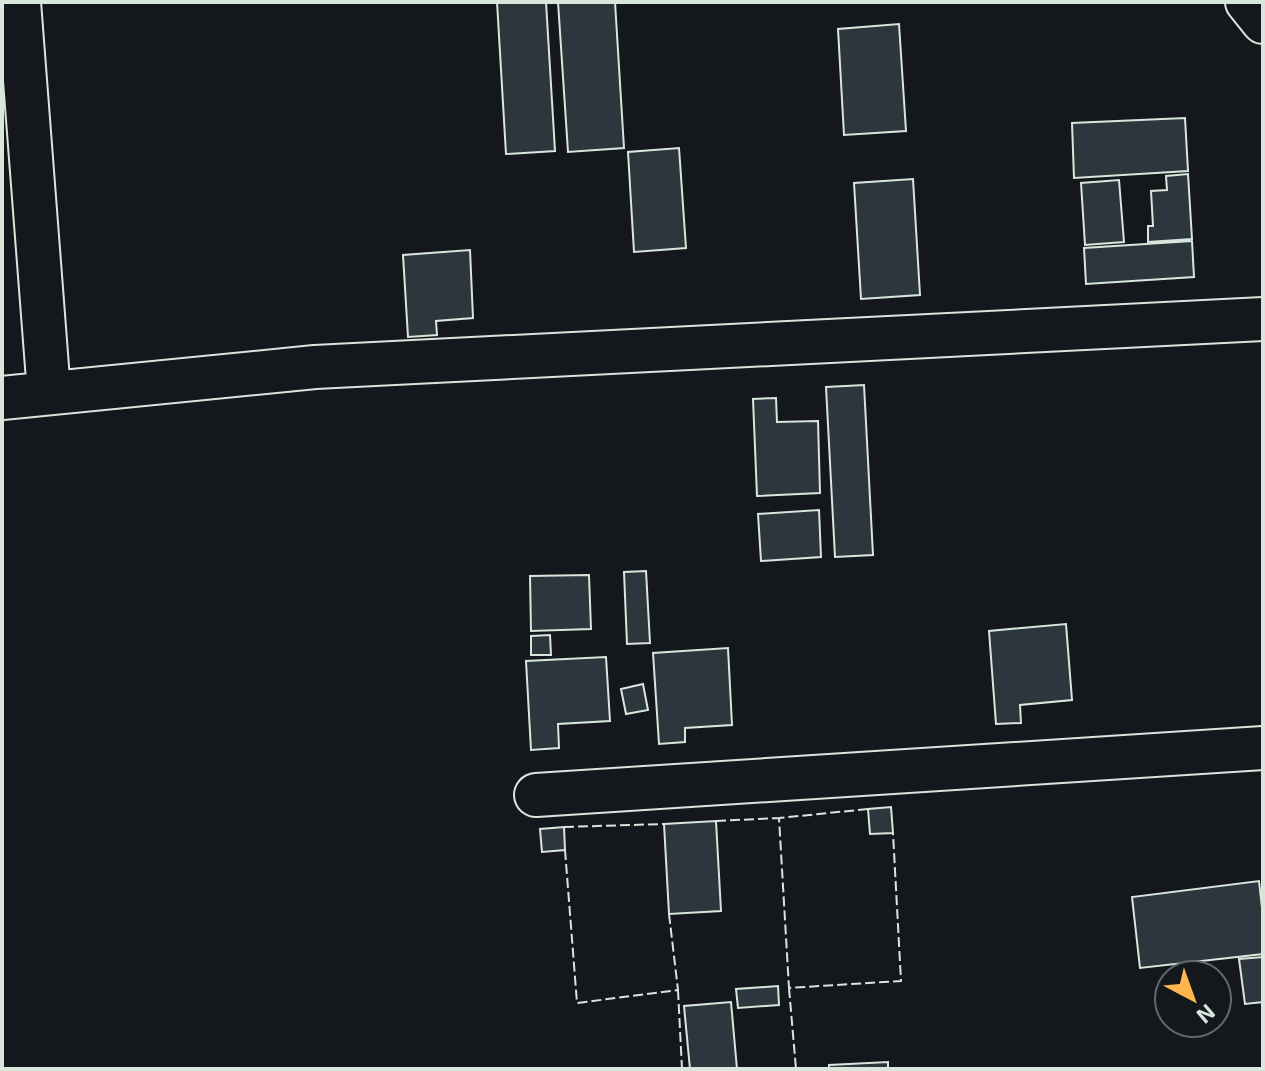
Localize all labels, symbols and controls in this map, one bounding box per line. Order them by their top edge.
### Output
north arrow [1153,959,1233,1039]
text: N [1192,1000,1221,1030]

